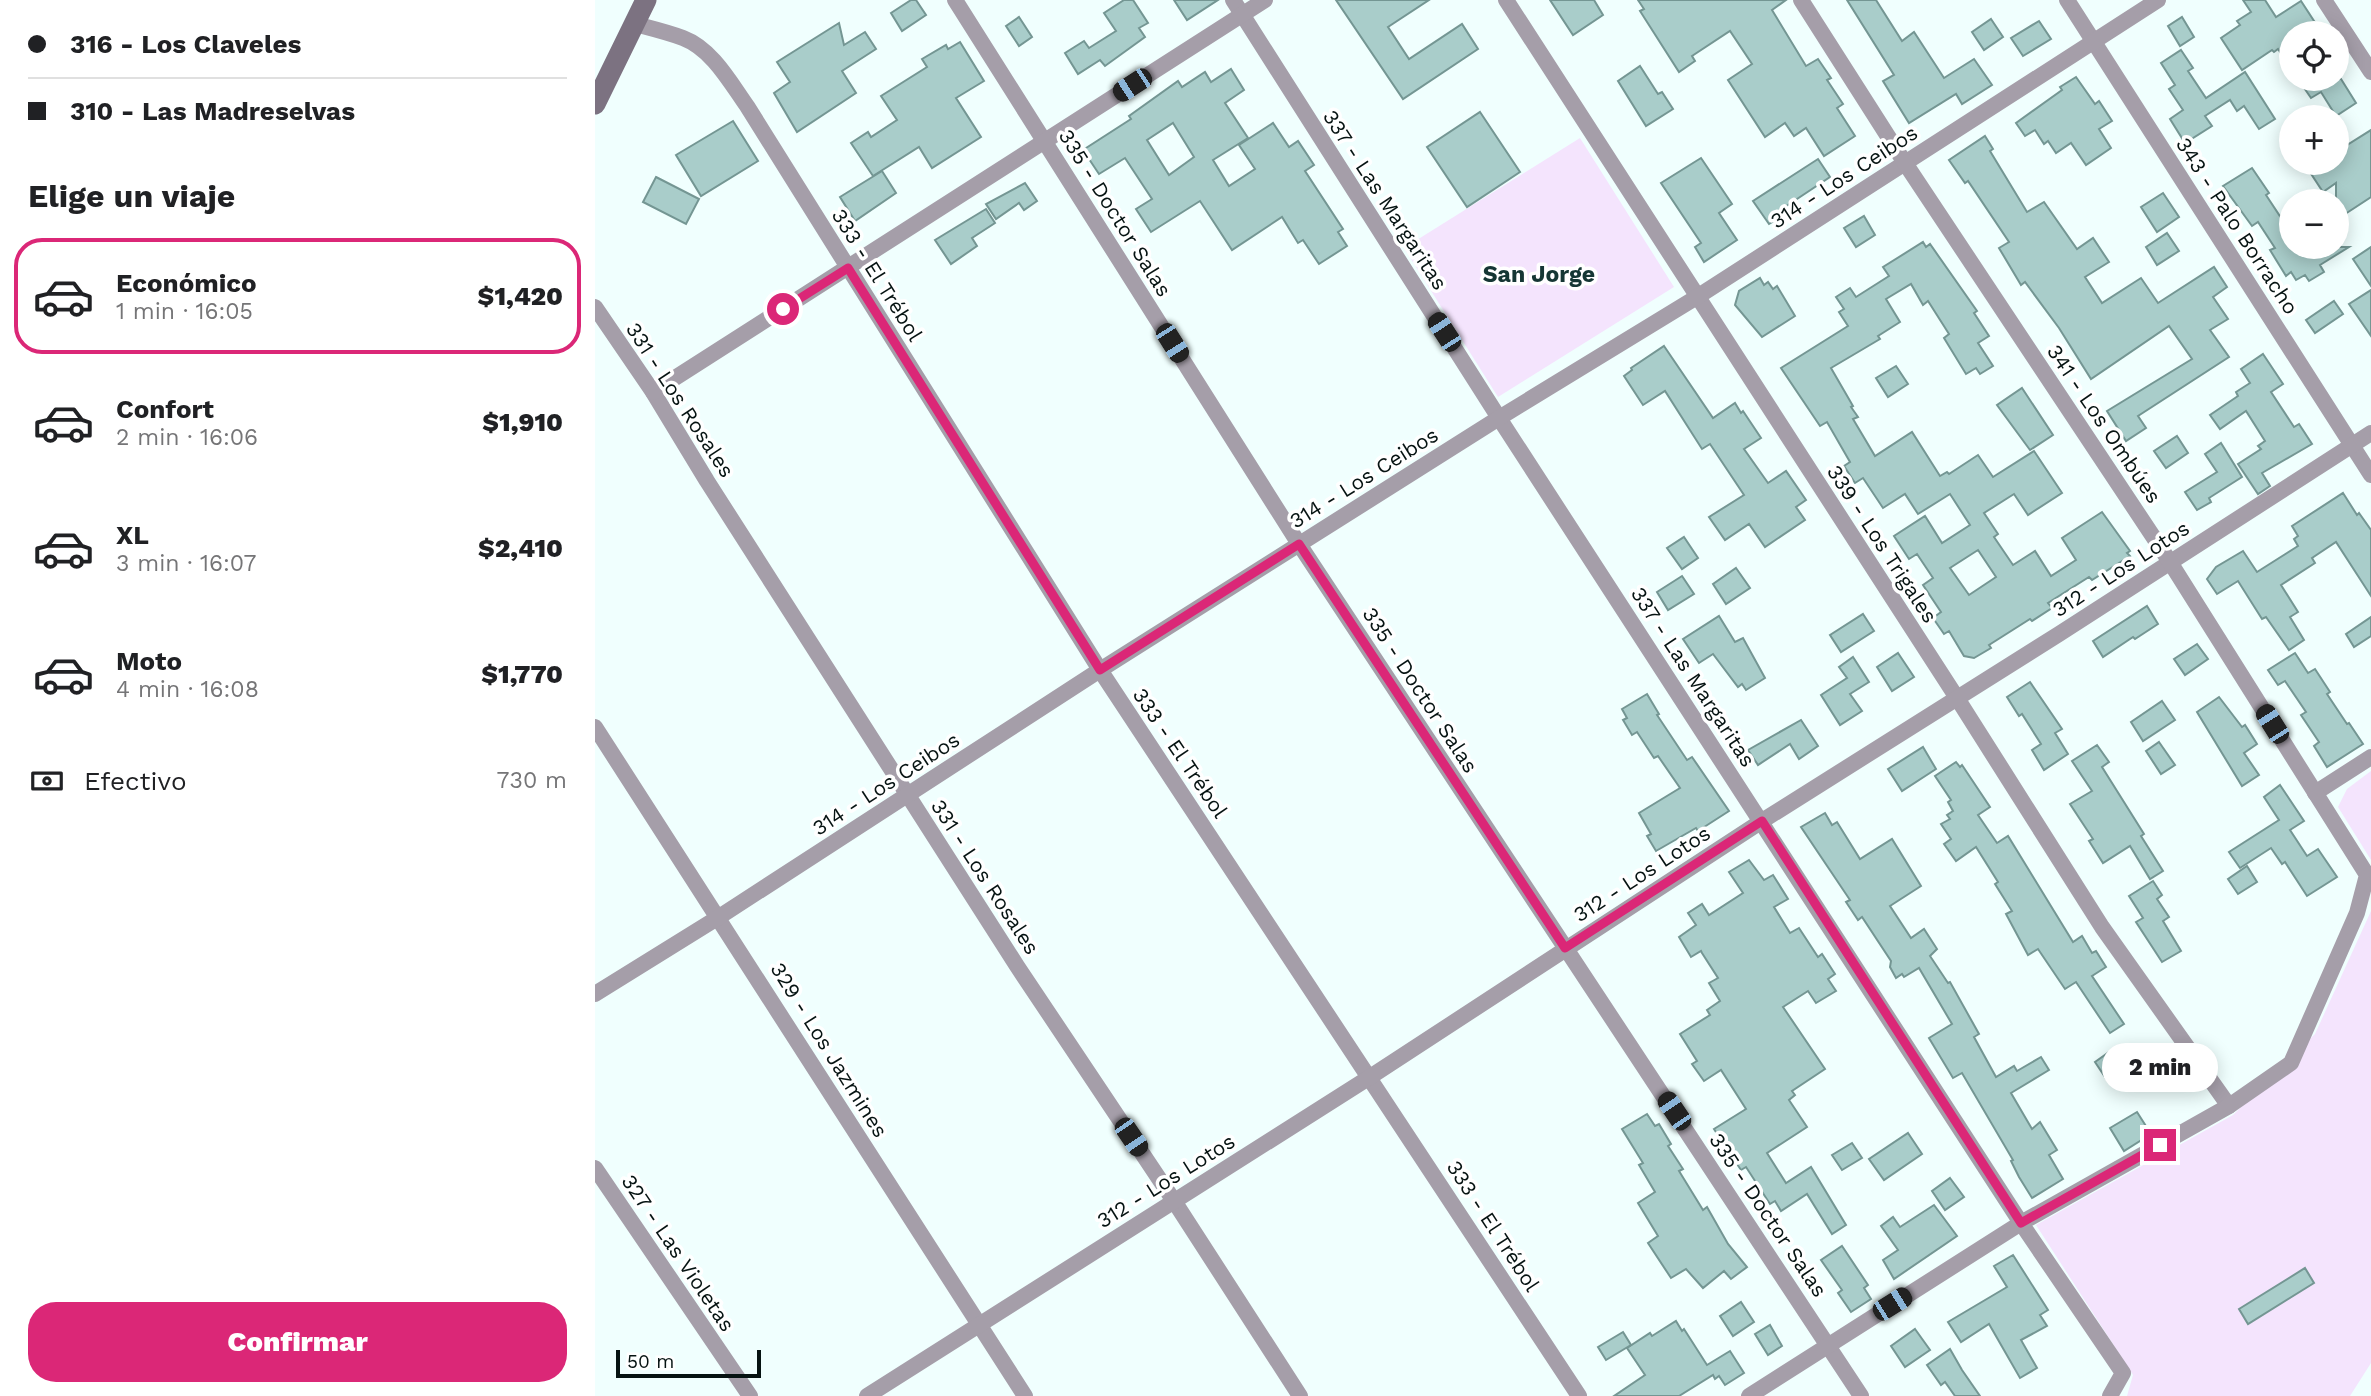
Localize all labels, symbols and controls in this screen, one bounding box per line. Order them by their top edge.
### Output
map controls [2279,21,2349,259]
button: locate [2279,21,2349,91]
text: 316 - Los Claveles [70,29,301,59]
car [1109,65,1156,105]
text: 310 - Las Madreselvas [70,96,355,126]
street label: 337 - Las Margaritas [1318,105,1453,294]
button: + [2279,105,2349,175]
street label: 314 - Los Ceibos [1766,120,1922,233]
street label: 335 - Doctor Salas [1054,125,1177,301]
street label: 343 - Palo Borracho [2171,133,2304,319]
text: Elige un viaje [28,177,235,215]
button: − [2279,189,2349,259]
street label: 333 - El Trébol [827,204,928,346]
district label: San Jorge [1483,261,1595,288]
icon: car [32,265,95,328]
text: Económico [116,268,257,298]
text: $1,420 [478,281,563,311]
route start [767,293,799,325]
text: 1 min · 16:05 [116,298,253,325]
car [1424,309,1465,355]
street label: 331 - Los Rosales [621,318,740,482]
car [1152,320,1193,366]
street label: 341 - Los Ombúes [2042,340,2167,508]
icon: car [32,391,95,454]
text: Confort [116,394,214,424]
text: $1,910 [482,407,563,437]
street label: 314 - Los Ceibos [1285,422,1443,533]
text: 2 min · 16:06 [116,424,258,451]
street label: 339 - Los Trigales [1822,460,1943,627]
street label: 312 - Los Lotos [2048,515,2194,622]
icon: car [32,517,95,580]
text: XL [116,520,149,550]
text: $2,410 [478,533,563,563]
text: 3 min · 16:07 [116,550,256,577]
street label: 337 - Las Margaritas [1626,582,1761,771]
street label: 335 - Doctor Salas [1358,602,1483,777]
icon: car [32,643,95,706]
text: Moto [116,646,182,676]
text: $1,770 [481,659,563,689]
text: 4 min · 16:08 [116,676,259,703]
street label: 333 - El Trébol [1128,683,1233,823]
car [2252,701,2293,747]
street label: 314 - Los Ceibos [808,727,964,840]
icon: cash [28,762,66,800]
text: Efectivo [84,766,187,796]
text: 730 m [497,767,567,794]
street label: 331 - Los Rosales [926,795,1045,959]
street label: 312 - Los Lotos [1569,820,1715,927]
street label: 329 - Los Jazmines [765,958,893,1142]
callout: 2 min [2102,1044,2218,1092]
text: 2 min [2129,1054,2191,1081]
car [1654,1088,1695,1134]
car [1111,1114,1152,1160]
street label: 312 - Los Lotos [1092,1128,1239,1233]
street label: 335 - Doctor Salas [1704,1128,1833,1301]
route end [2144,1129,2176,1161]
street label: 333 - El Trébol [1442,1156,1545,1296]
street label: 327 - Las Violetas [617,1169,740,1336]
car [1869,1284,1916,1324]
button: Confirmar [28,1302,567,1382]
scale bar [616,1347,761,1379]
text: 50 m [627,1350,674,1373]

